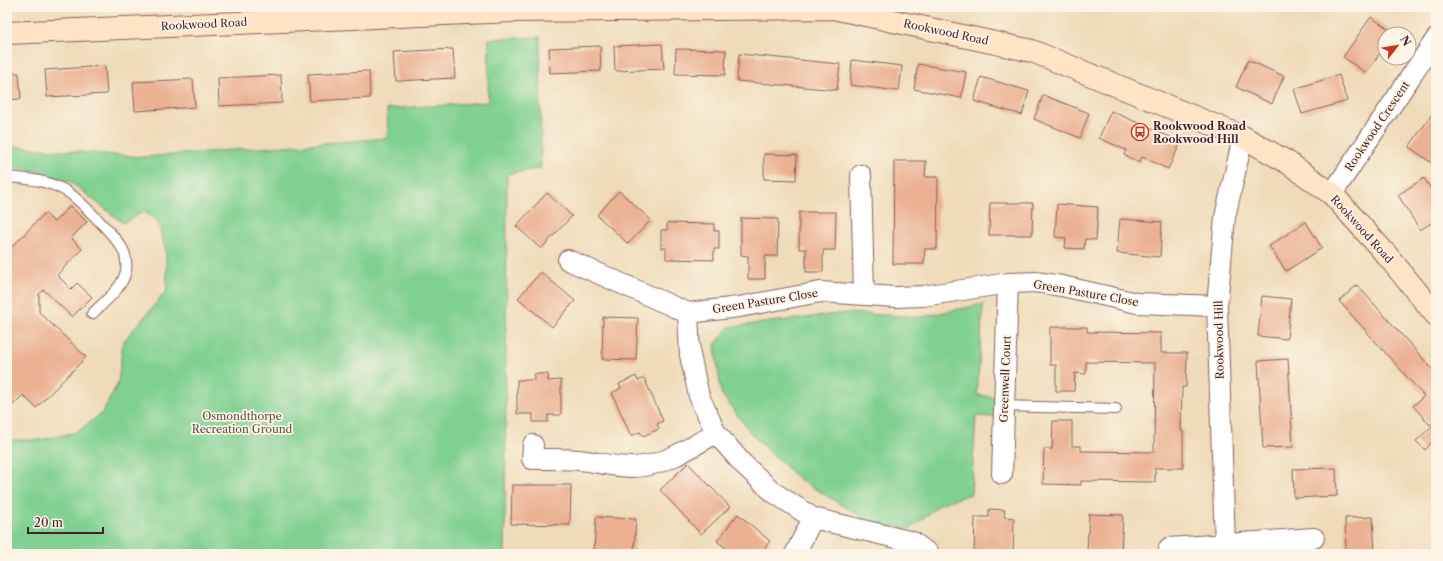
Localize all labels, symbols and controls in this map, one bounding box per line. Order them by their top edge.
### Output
street label: Rookwood Road [160,15,248,33]
street label: Rookwood Road [902,16,990,48]
north arrow [1377,26,1417,66]
text: N [1397,33,1414,49]
street label: Rookwood Crescent [1342,78,1413,174]
place label: Rookwood Road Rookwood Hill [1153,119,1247,146]
bus stop icon: Rookwood Road Rookwood Hill [1130,122,1150,142]
street label: Rookwood Road [1328,192,1396,266]
street label: Green Pasture Close [1032,277,1140,309]
street label: Green Pasture Close [711,286,819,316]
street label: Rookwood Hill [1211,300,1227,380]
street label: Greenwell Court [996,335,1014,423]
park label: Osmondthorpe Recreation Ground [192,409,293,436]
scale bar [28,509,103,535]
text: 20 m [34,515,63,530]

